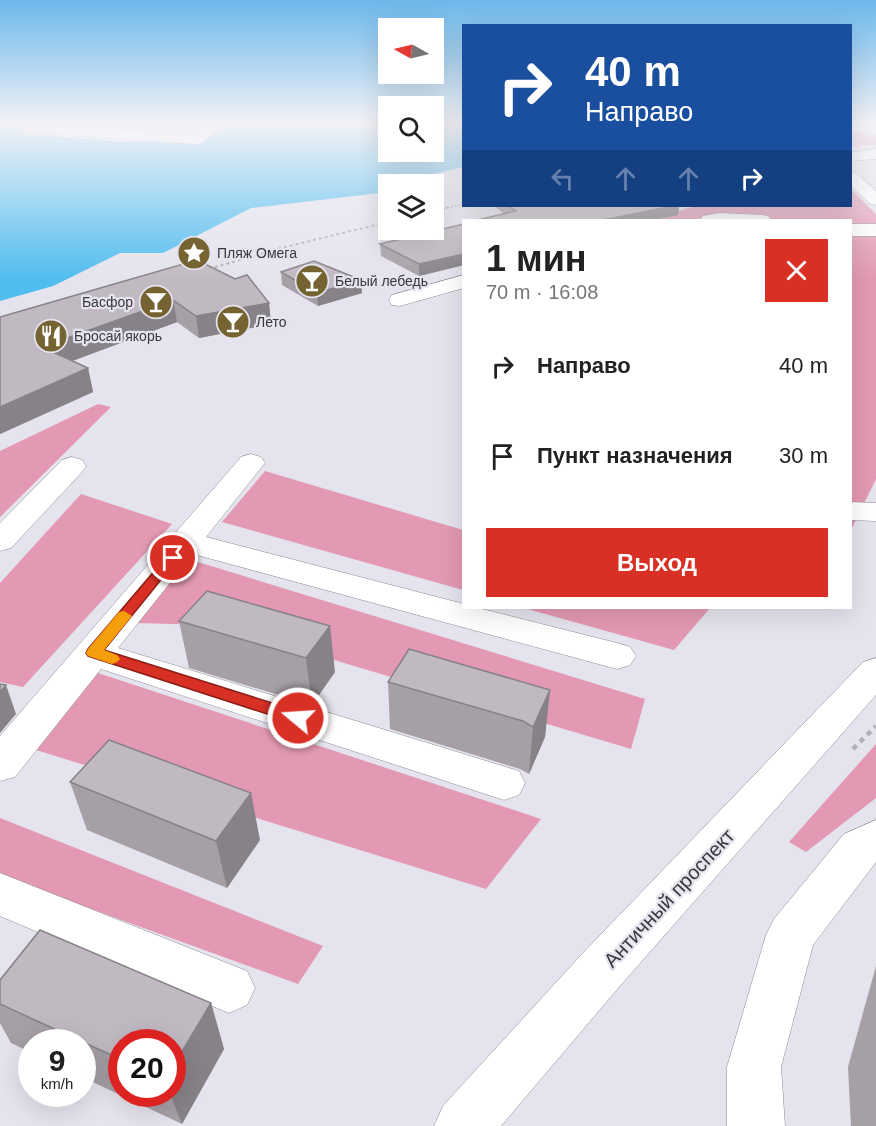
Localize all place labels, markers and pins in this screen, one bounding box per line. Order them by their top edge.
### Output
place icon: Пляж Омега [176,235,212,271]
place label: Пляж Омега [217,245,297,261]
bar icon: Белый лебедь [294,263,330,299]
place label: Белый лебедь [335,273,428,289]
bar icon: Басфор [138,284,174,320]
place label: Басфор [82,294,133,310]
bar icon: Лето [215,304,251,340]
place label: Лето [256,314,287,330]
restaurant icon: Бросай якорь [33,318,69,354]
place label: Бросай якорь [74,328,162,344]
pin [147,532,198,583]

